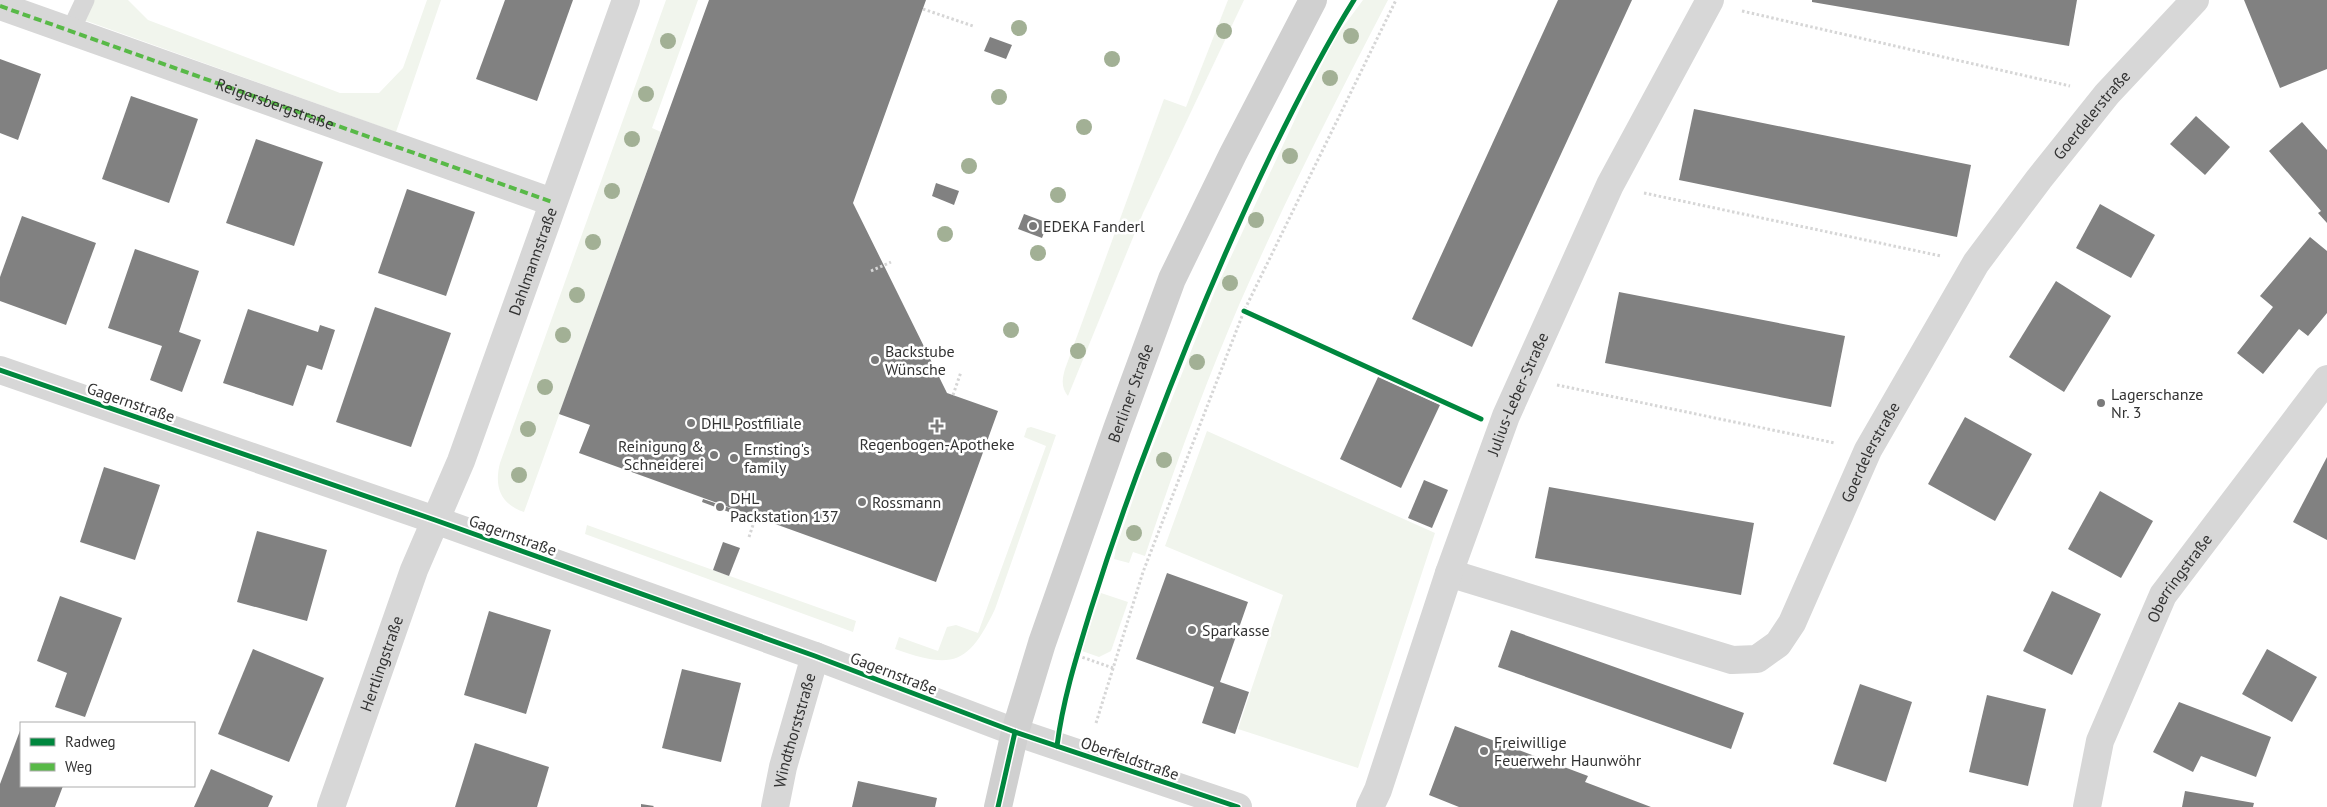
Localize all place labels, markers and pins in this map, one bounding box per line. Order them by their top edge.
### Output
place label: EDEKA Fanderl [1043,216,1145,236]
marker: EDEKA Fanderl [1027,220,1039,232]
place label: Backstube Wünsche [885,341,955,379]
marker: Backstube Wünsche [869,354,881,366]
place label: Lagerschanze Nr. 3 [2111,384,2203,422]
marker: Lagerschanze Nr. 3 [2095,397,2107,409]
place label: DHL Postfiliale [701,413,802,433]
marker: DHL Postfiliale [685,417,697,429]
marker: Regenbogen-Apotheke [931,420,943,432]
place label: Regenbogen-Apotheke [859,434,1015,454]
place label: Reinigung & Schneiderei [618,436,704,474]
place label: Ernsting's family [744,439,810,477]
marker: Reinigung & Schneiderei [708,449,720,461]
marker: Ernsting's family [728,452,740,464]
place label: DHL Packstation 137 [730,488,839,526]
place label: Rossmann [872,492,941,512]
marker: Rossmann [856,496,868,508]
marker: DHL Packstation 137 [714,501,726,513]
place label: Sparkasse [1202,620,1270,640]
marker: Sparkasse [1186,624,1198,636]
place label: Freiwillige Feuerwehr Haunwöhr [1494,732,1642,770]
marker: Freiwillige Feuerwehr Haunwöhr [1478,745,1490,757]

